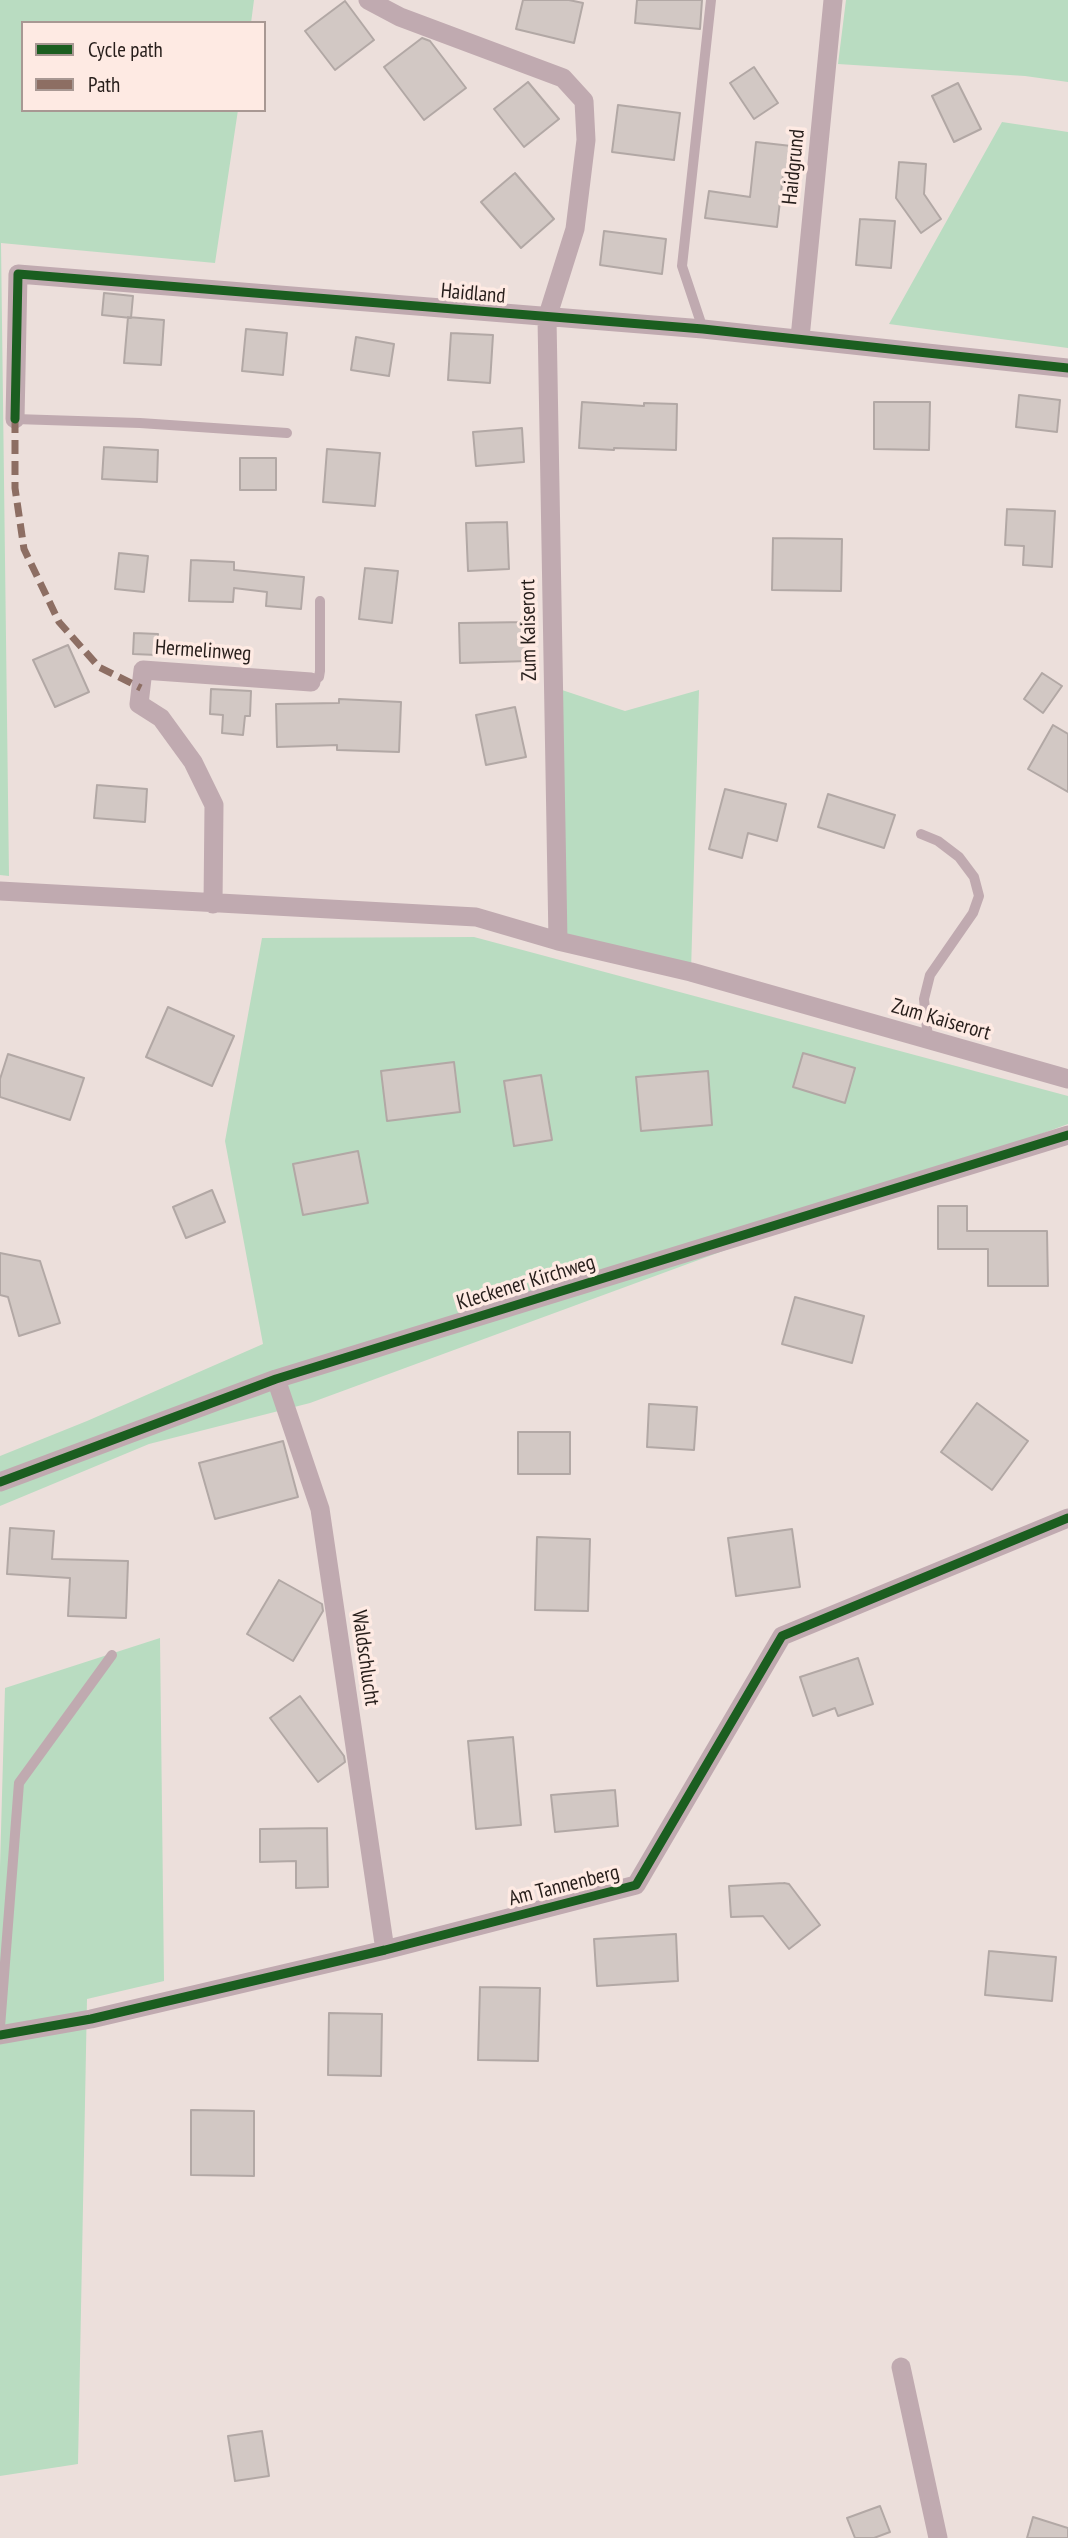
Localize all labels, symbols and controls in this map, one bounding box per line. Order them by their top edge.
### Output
legend [21,21,266,112]
text: Cycle path [88,36,163,63]
text: Path [88,71,120,98]
street label: Haidgrund [778,128,810,206]
street label: Haidland [440,279,506,309]
street label: Zum Kaiserort [516,579,542,681]
street label: Hermelinweg [154,635,252,667]
street label: Zum Kaiserort [889,994,993,1046]
street label: Kleckener Kirchweg [454,1250,598,1316]
street label: Waldschlucht [346,1609,384,1707]
street label: Am Tannenberg [506,1860,622,1912]

